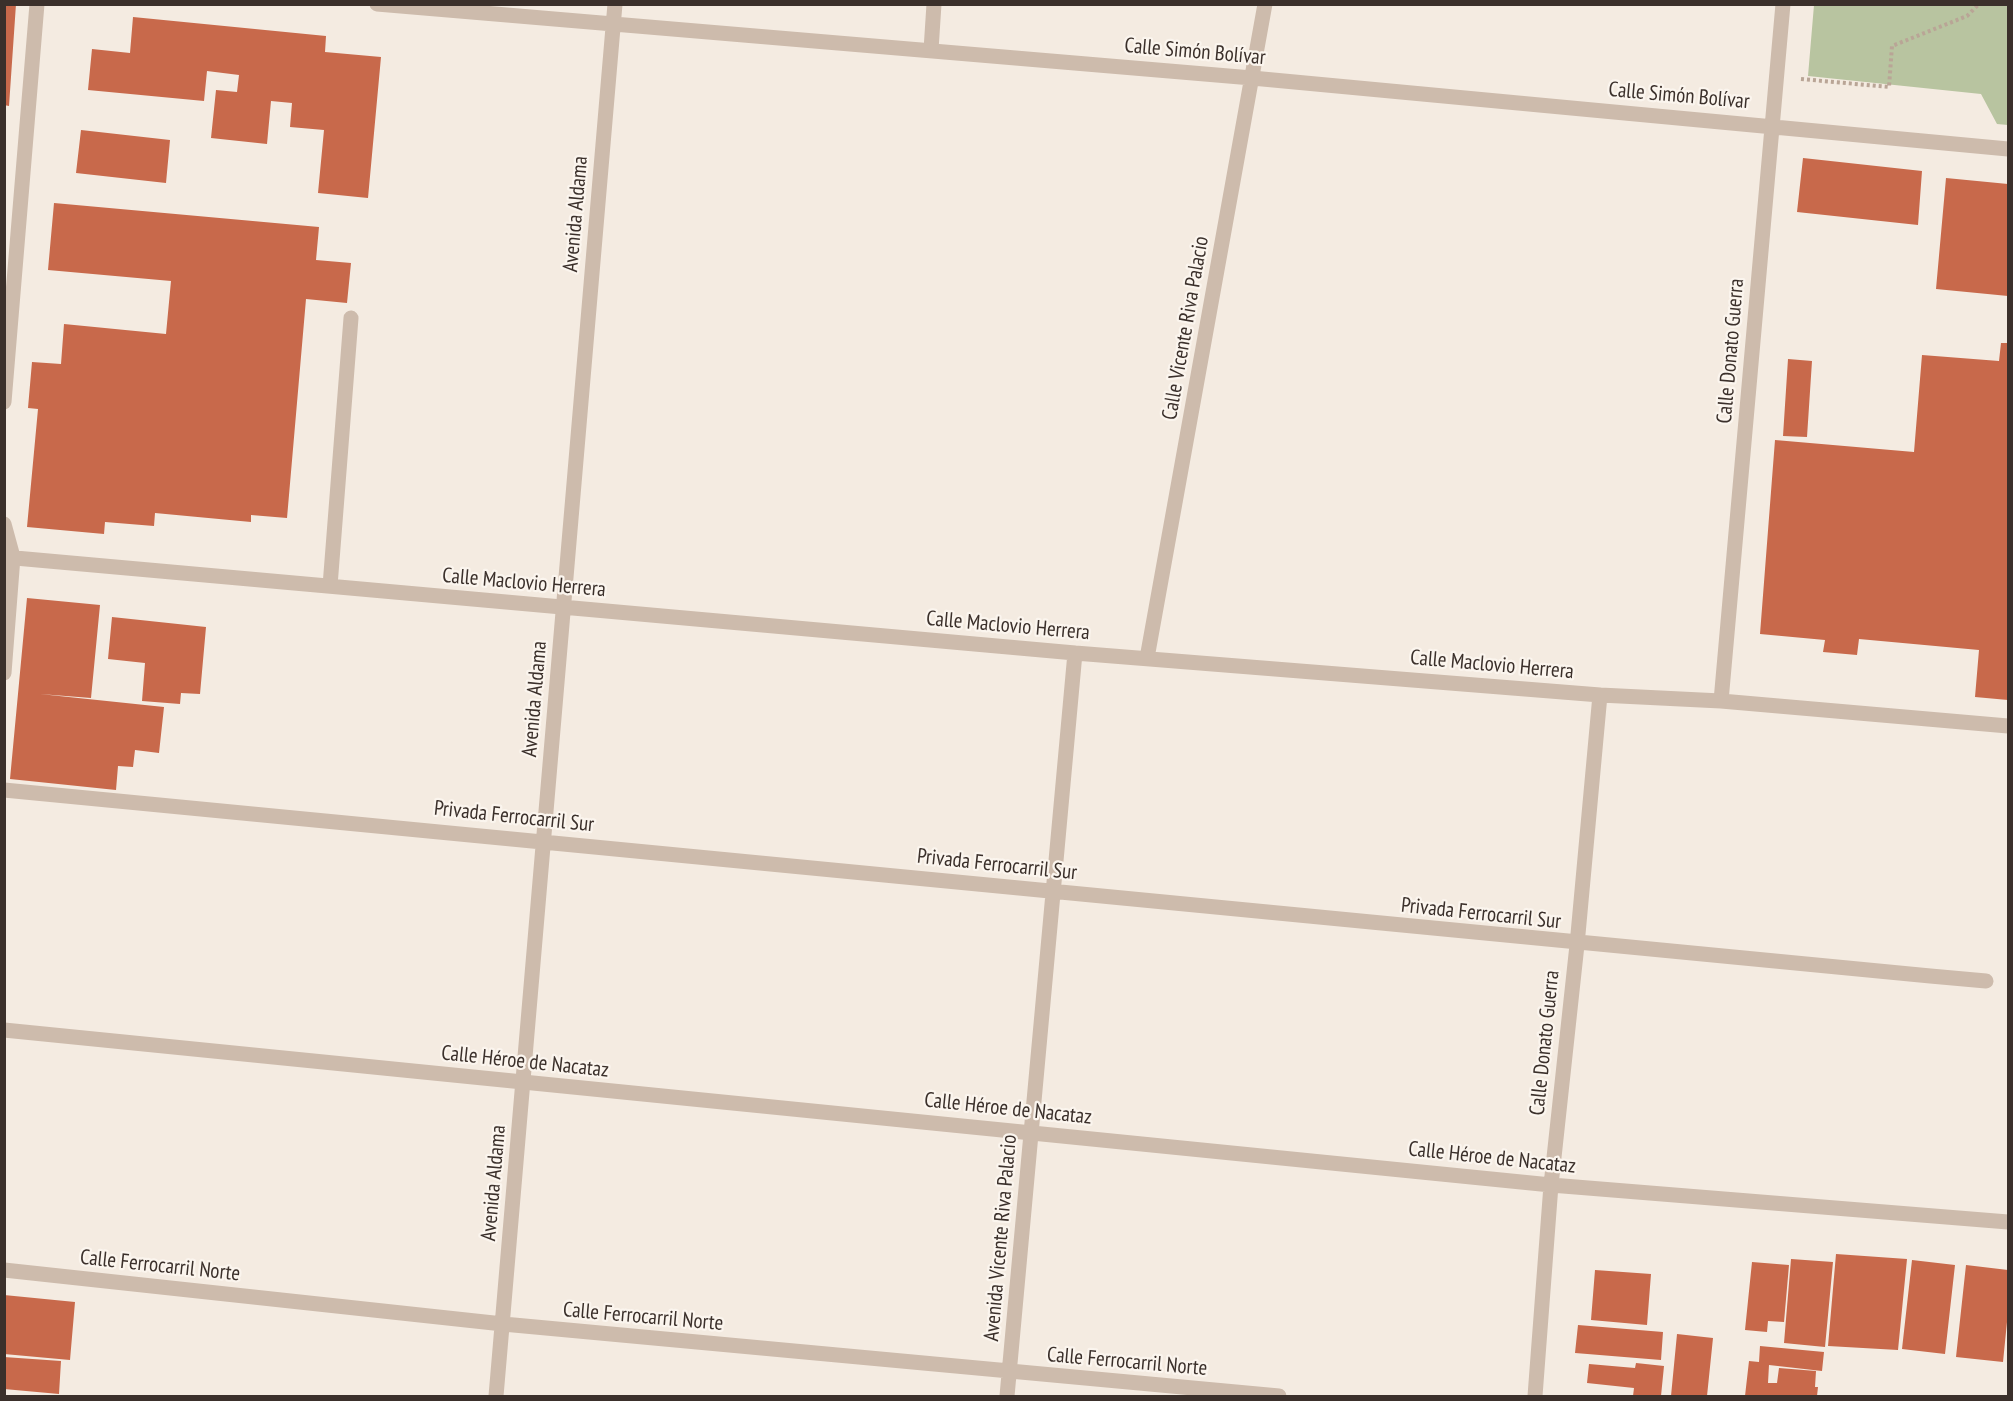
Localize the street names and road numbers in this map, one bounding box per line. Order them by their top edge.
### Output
street label: Calle Simón Bolívar [1124,33,1266,71]
street label: Calle Simón Bolívar [1608,77,1750,115]
street label: Avenida Aldama [558,155,594,273]
street label: Calle Vicente Riva Palacio [1157,234,1215,422]
street label: Calle Donato Guerra [1712,277,1750,425]
street label: Calle Maclovio Herrera [441,563,607,603]
street label: Calle Maclovio Herrera [925,606,1091,646]
street label: Avenida Aldama [517,640,553,758]
street label: Calle Maclovio Herrera [1409,645,1575,685]
street label: Privada Ferrocarril Sur [433,796,595,838]
street label: Privada Ferrocarril Sur [916,844,1078,886]
street label: Privada Ferrocarril Sur [1400,893,1562,935]
street label: Calle Donato Guerra [1525,969,1565,1117]
street label: Calle Héroe de Nacataz [440,1041,610,1083]
street label: Calle Héroe de Nacataz [923,1088,1093,1130]
street label: Avenida Aldama [476,1124,512,1242]
street label: Avenida Vicente Riva Palacio [979,1134,1023,1342]
street label: Calle Héroe de Nacataz [1407,1137,1577,1179]
street label: Calle Ferrocarril Norte [79,1245,241,1287]
street label: Calle Ferrocarril Norte [562,1297,724,1337]
street label: Calle Ferrocarril Norte [1046,1342,1208,1382]

